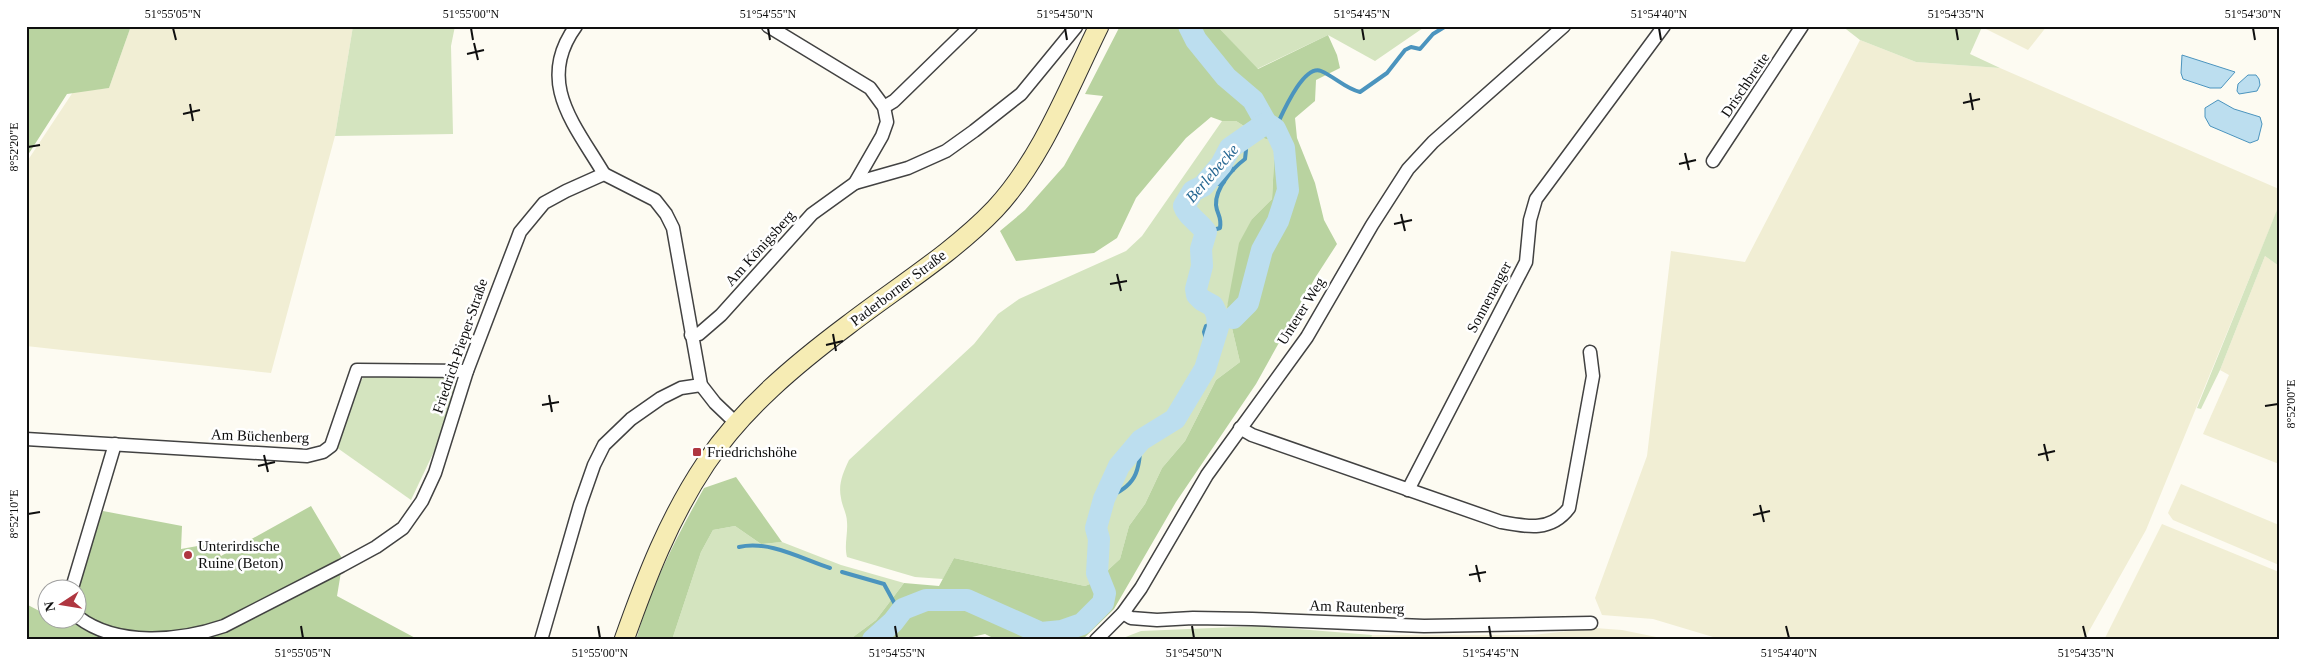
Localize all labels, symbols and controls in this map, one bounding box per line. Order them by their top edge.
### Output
text: 51°55'05"N [145,7,202,21]
text: 51°55'00"N [443,7,500,21]
text: 51°54'55"N [740,7,797,21]
text: 51°54'50"N [1037,7,1094,21]
text: 51°54'45"N [1334,7,1391,21]
text: 51°54'40"N [1631,7,1688,21]
text: 51°54'35"N [1928,7,1985,21]
text: 51°54'30"N [2225,7,2282,21]
street label: Drischbreite [1718,50,1773,120]
text: 8°52'20"E [7,122,21,172]
water label: Berlebecke [1182,141,1242,205]
street label: Am Königsberg [722,207,798,289]
street label: Paderborner Straße [847,247,949,329]
street label: Sonnenanger [1464,259,1514,335]
street label: Unterer Weg [1274,274,1328,348]
street label: Friedrich-Pieper-Straße [429,276,491,415]
text: 8°52'00"E [2284,379,2298,429]
street label: Am Büchenberg [211,426,310,446]
place label: Friedrichshöhe [707,444,797,460]
marker: Friedrichshöhe [691,446,703,458]
text: 8°52'10"E [7,489,21,539]
place label: Unterirdische Ruine (Beton) [198,538,283,572]
marker: Unterirdische Ruine (Beton) [182,549,194,561]
north arrow [38,578,88,628]
street label: Am Rautenberg [1309,597,1405,617]
text: N [41,600,58,613]
text: 51°55'05"N [275,646,332,660]
text: 51°55'00"N [572,646,629,660]
text: 51°54'55"N [869,646,926,660]
text: 51°54'50"N [1166,646,1223,660]
text: 51°54'45"N [1463,646,1520,660]
text: 51°54'40"N [1761,646,1818,660]
text: 51°54'35"N [2058,646,2115,660]

